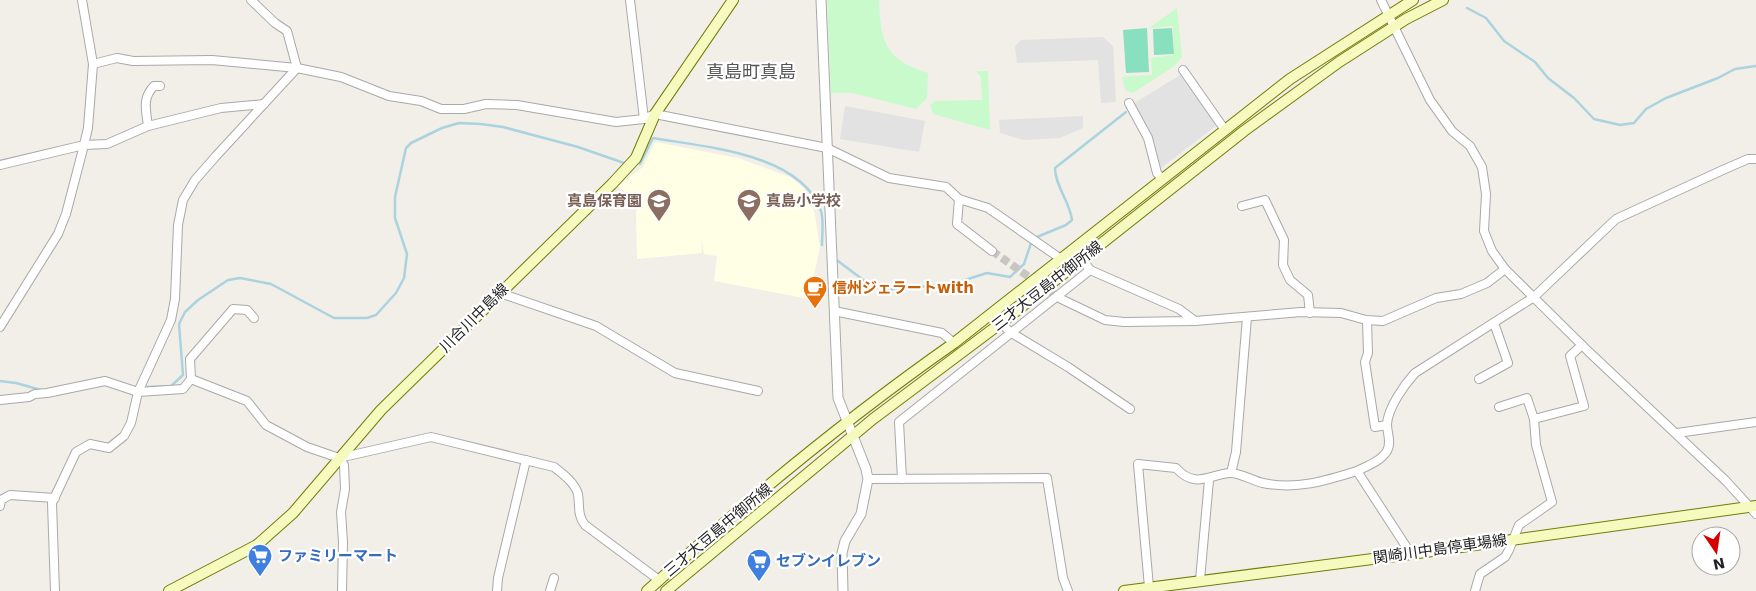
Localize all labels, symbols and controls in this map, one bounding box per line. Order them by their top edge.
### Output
district label: 真島町真島 [706,61,796,82]
school or university icon: 真島保育園 [646,188,672,222]
school or university icon: 真島小学校 [736,188,762,222]
place label: 真島保育園 [567,192,642,210]
place label: 真島小学校 [766,192,841,210]
street label: 三才大豆島中御所線 [988,237,1106,335]
cafe icon: 信州ジェラートwith [802,275,828,309]
place label: 信州ジェラートwith [832,279,974,297]
street label: 川合川中島線 [436,280,512,356]
street label: 三才大豆島中御所線 [661,480,775,580]
north arrow [1691,526,1741,576]
street label: 関崎川中島停車場線 [1372,531,1508,567]
supermarket icon: ファミリーマート [247,543,273,577]
place label: ファミリーマート [278,547,398,565]
supermarket icon: セブンイレブン [746,548,772,582]
place label: セブンイレブン [776,552,881,570]
text: N [1711,555,1726,573]

